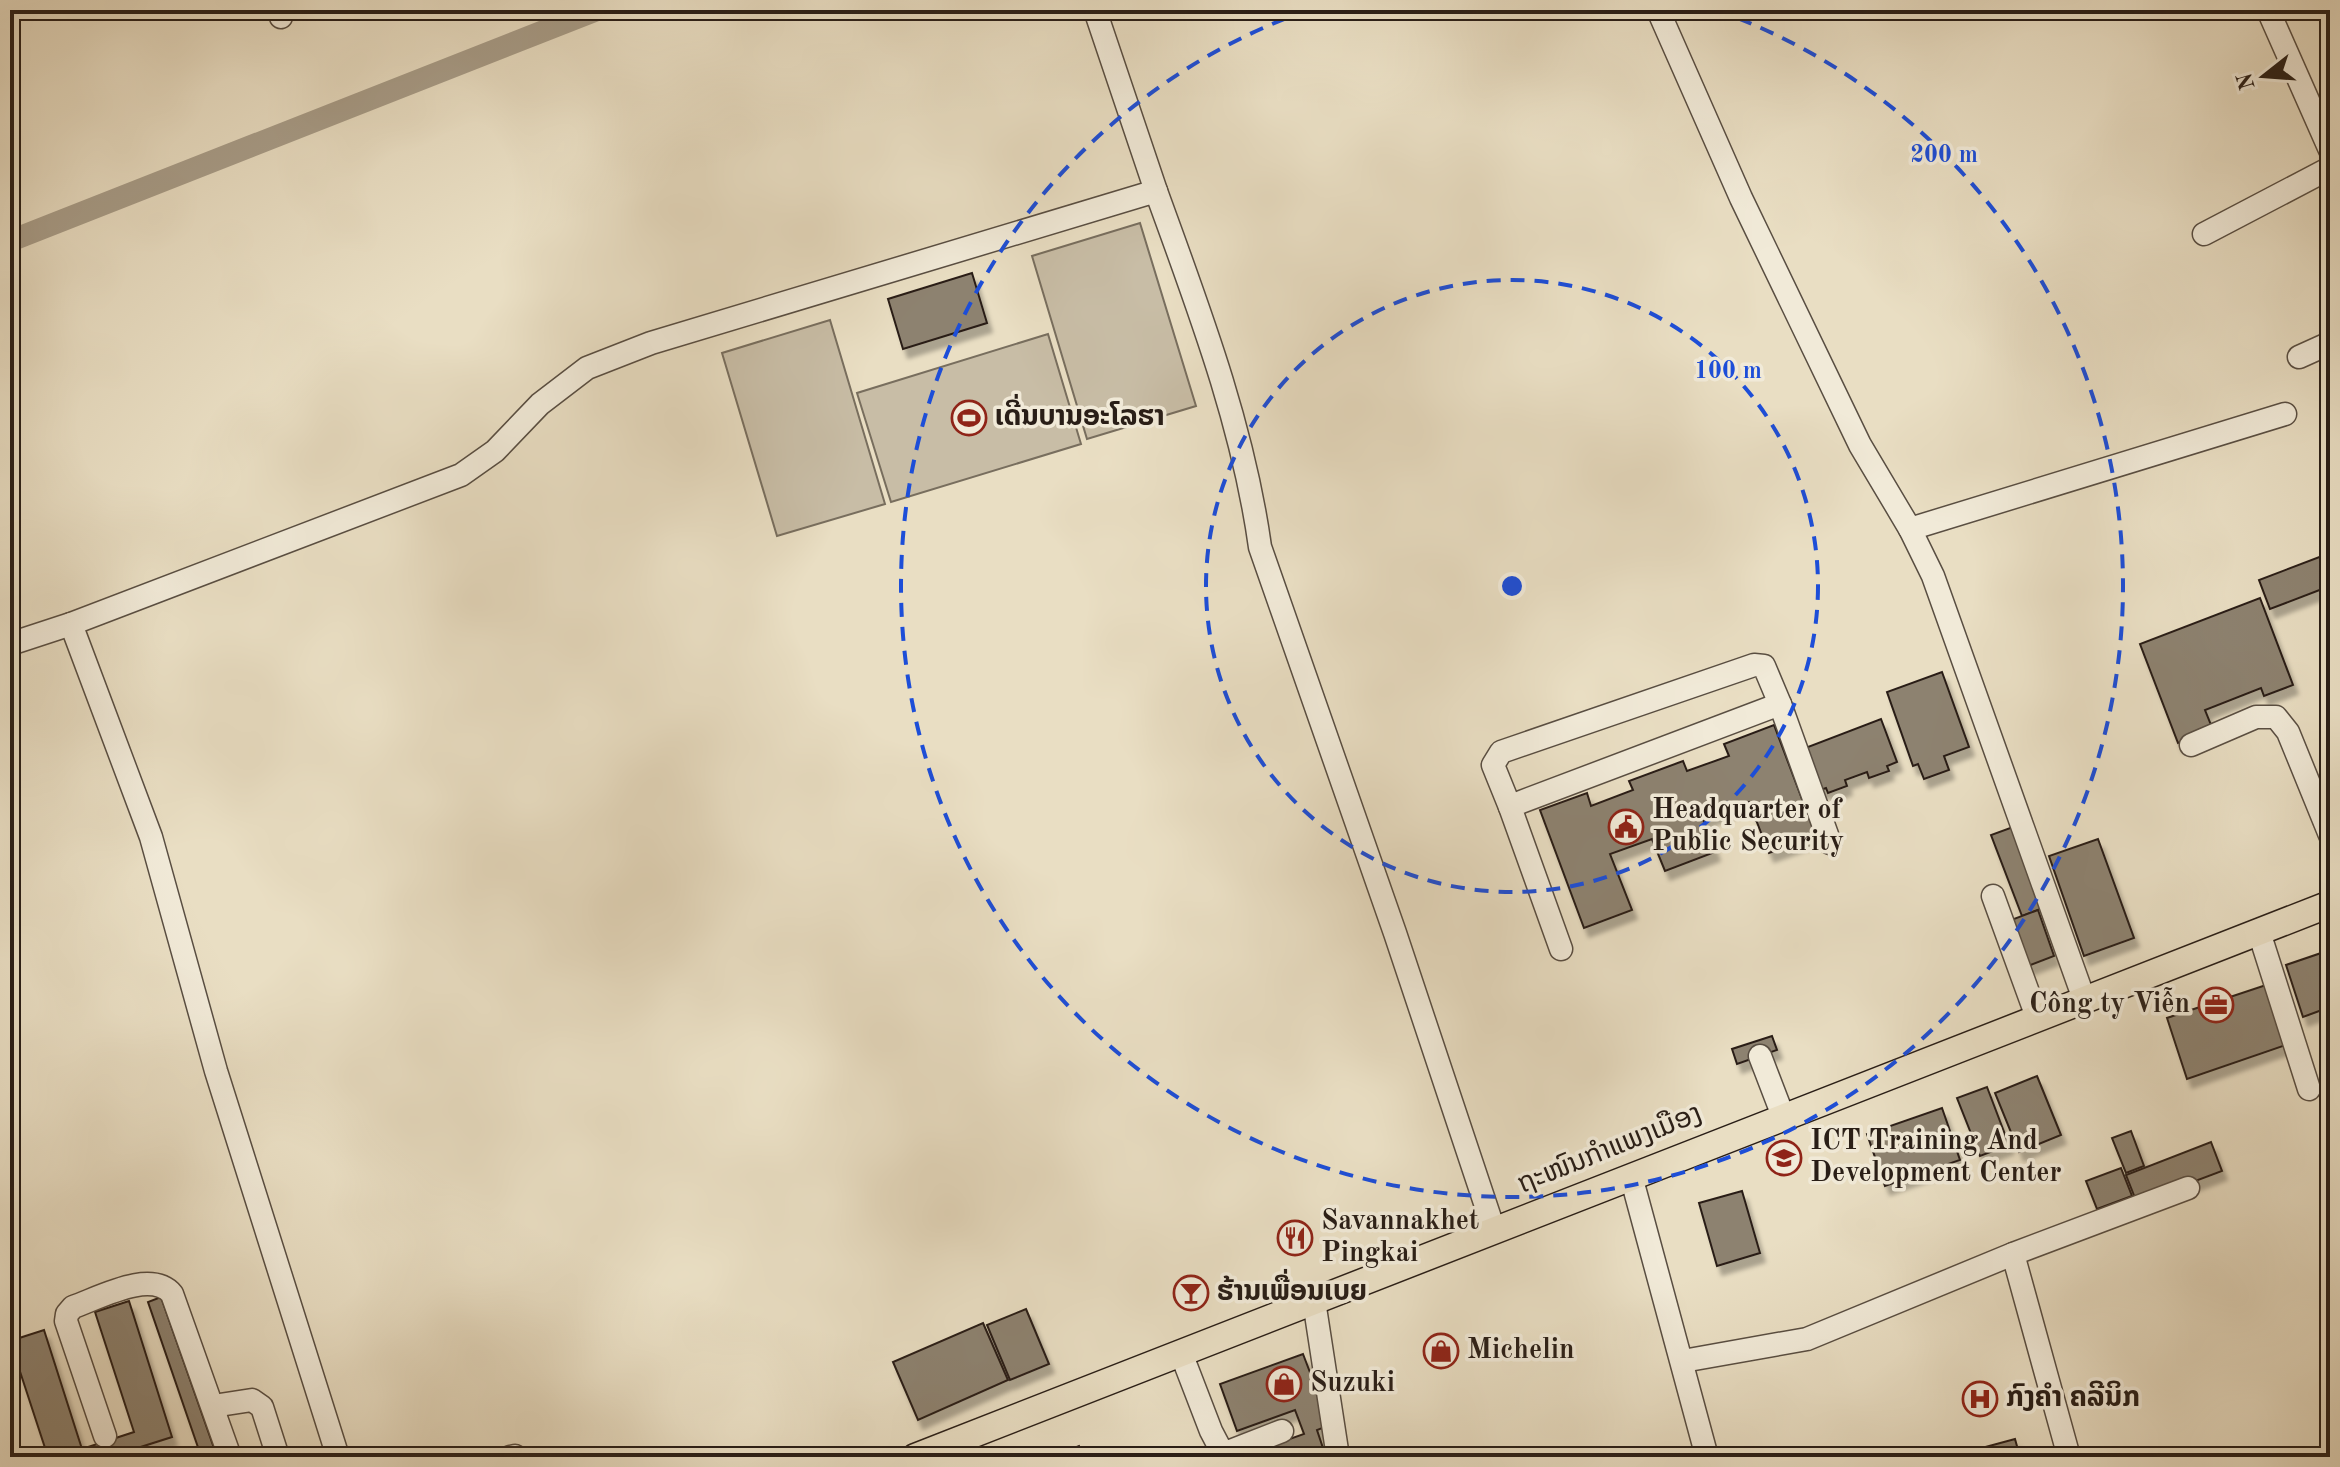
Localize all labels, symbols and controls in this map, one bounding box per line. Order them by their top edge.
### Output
north arrow [2224,36,2304,116]
text: N [2234,70,2260,93]
text: 200 m [1910,144,1978,168]
text: 100 m [1694,360,1762,384]
place label: ເດີ່ນບານອະໂລຮາ [995,393,1165,432]
sports icon: ເດີ່ນບານອະໂລຮາ [950,399,988,437]
centre of rings [1498,572,1526,600]
place label: Headquarter of Public Security [1652,797,1844,857]
public building icon: Headquarter of Public Security [1607,808,1645,846]
office icon: Công ty Viễn [2197,986,2235,1024]
place label: Công ty Viễn [2029,987,2190,1019]
street label: ຖະໜົນກຳແພງເມືອງ [1512,1097,1706,1200]
place label: ICT Training And Development Center [1810,1128,2062,1188]
school or university icon: ICT Training And Development Center [1765,1139,1803,1177]
place label: Savannakhet Pingkai [1321,1208,1479,1268]
restaurant icon: Savannakhet Pingkai [1276,1219,1314,1257]
place label: ຮ້ານເພື່ອນເບຍ [1217,1268,1367,1307]
bar icon: ຮ້ານເພື່ອນເບຍ [1172,1274,1210,1312]
shop icon: Michelin [1422,1332,1460,1370]
place label: Michelin [1467,1337,1575,1365]
shop icon: Suzuki [1265,1365,1303,1403]
place label: Suzuki [1310,1370,1395,1398]
hospital icon: ກົງຄຳ ຄລີນິກ [1961,1380,1999,1418]
place label: ກົງຄຳ ຄລີນິກ [2006,1380,2140,1413]

